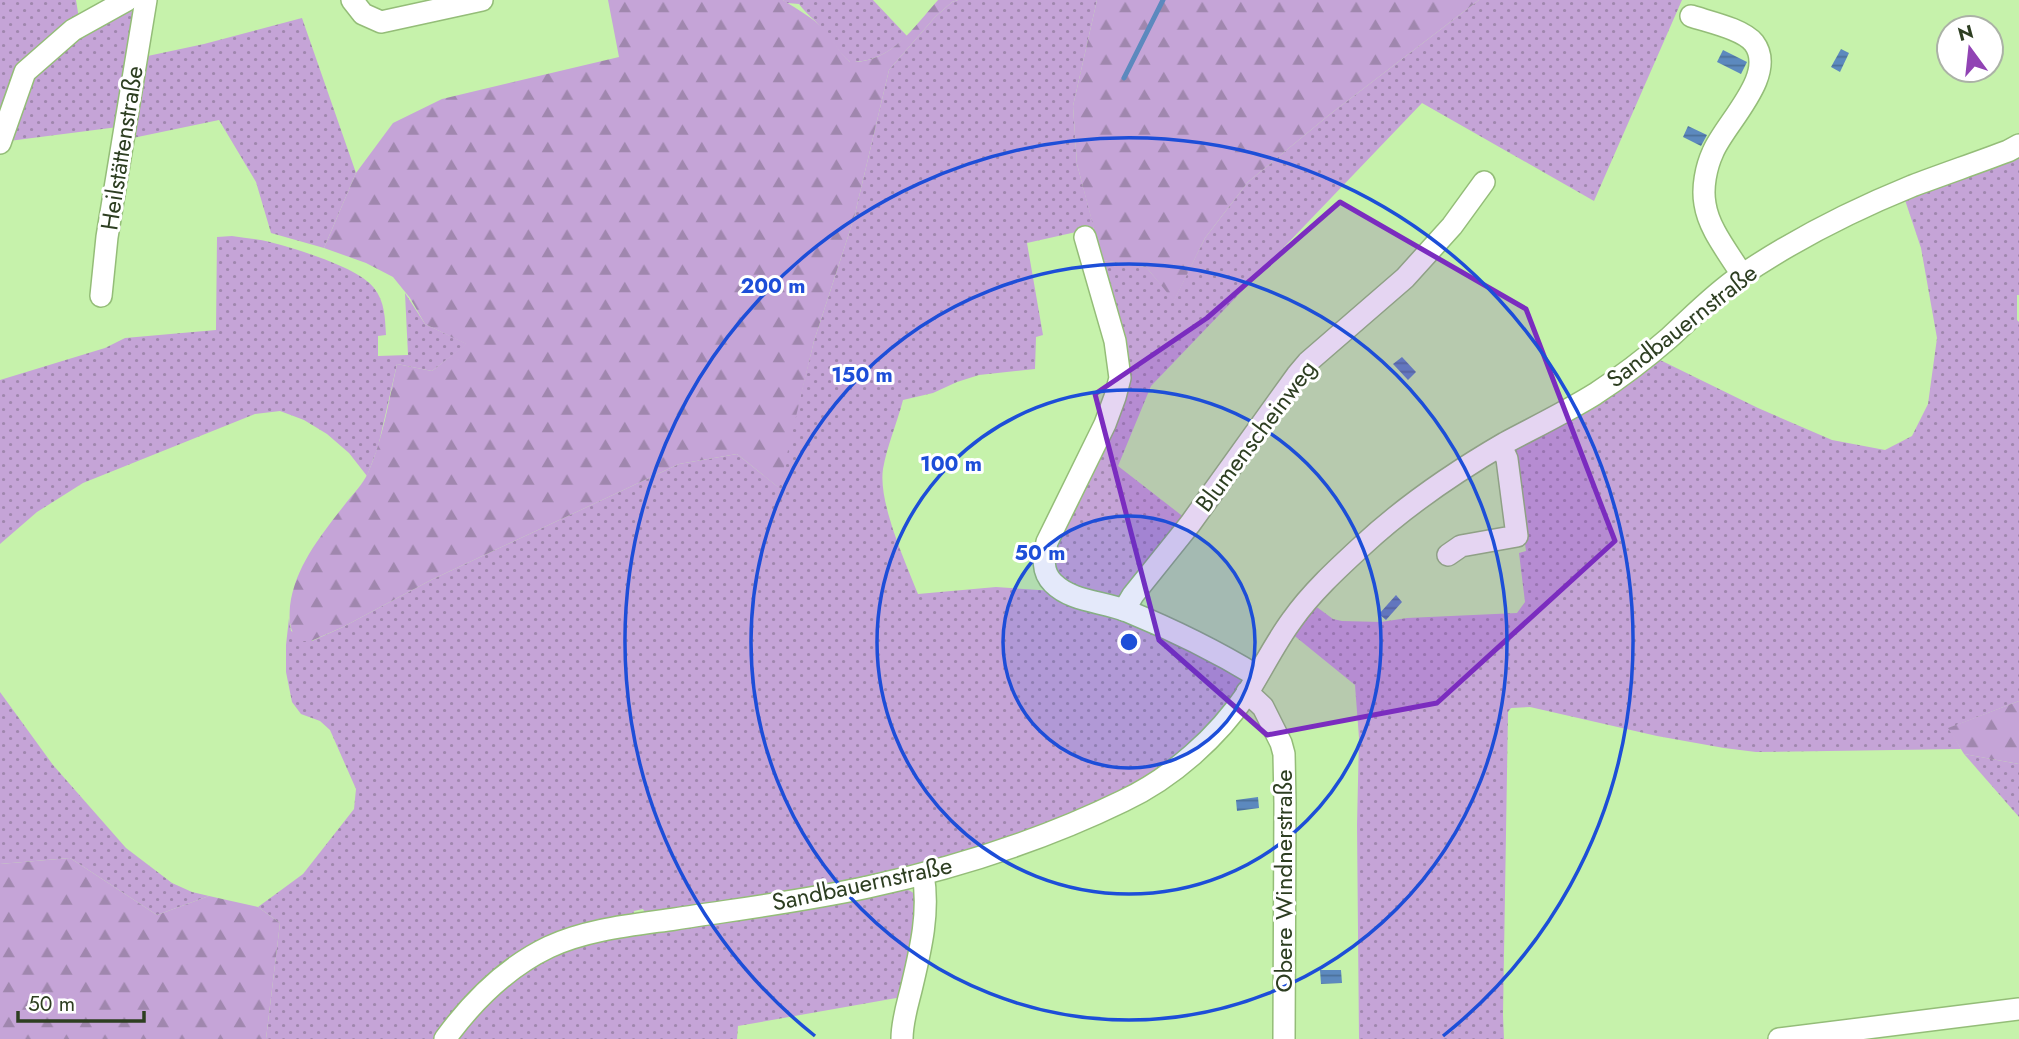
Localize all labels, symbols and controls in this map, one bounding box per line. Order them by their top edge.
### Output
north arrow [1935,14,2005,84]
text: N [1955,18,1977,48]
street label: Heilstättenstraße [91,63,152,233]
street label: Sandbauernstraße [1599,255,1765,396]
text: 200 m [740,271,806,301]
street label: Blumenscheinweg [1187,352,1324,519]
text: 150 m [831,360,893,390]
text: 100 m [920,449,982,479]
text: 50 m [1015,538,1065,568]
centre of rings [1117,630,1141,654]
street label: Obere Windnerstraße [1266,769,1301,993]
street label: Sandbauernstraße [769,847,955,920]
scale bar [18,979,144,1023]
text: 50 m [28,989,75,1019]

